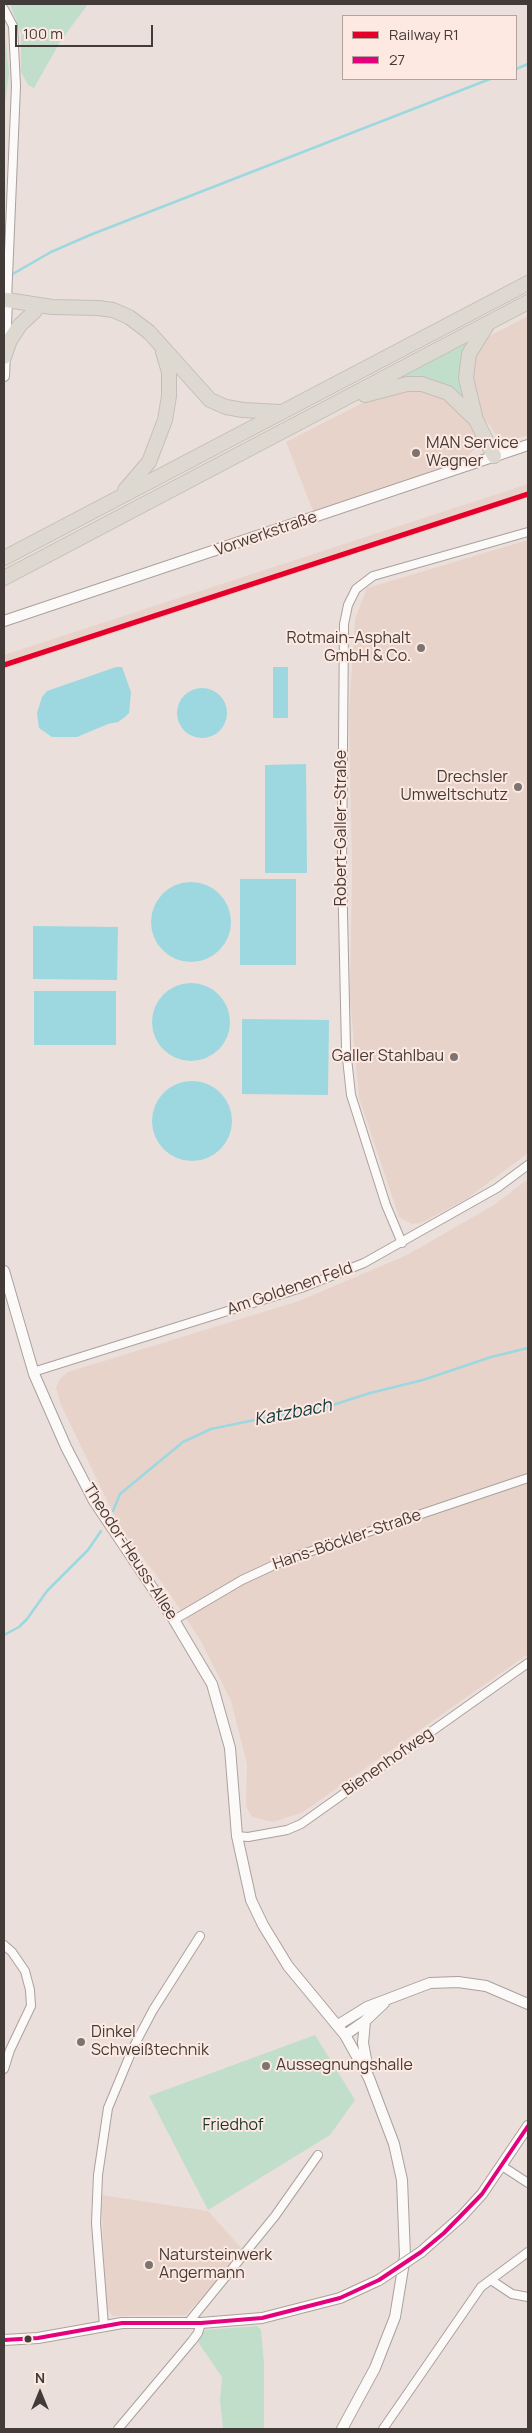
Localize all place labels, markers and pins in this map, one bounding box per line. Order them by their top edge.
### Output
place label: MAN Service Wagner [426,434,519,472]
marker: MAN Service Wagner [410,447,422,459]
place label: Rotmain-Asphalt GmbH & Co. [286,629,411,667]
marker: Rotmain-Asphalt GmbH & Co. [415,642,427,654]
place label: Drechsler Umweltschutz [401,768,508,806]
marker: Drechsler Umweltschutz [512,781,524,793]
place label: Galler Stahlbau [332,1047,444,1067]
marker: Galler Stahlbau [448,1051,460,1063]
place label: Dinkel Schweißtechnik [91,2023,209,2061]
marker: Dinkel Schweißtechnik [75,2036,87,2048]
place label: Aussegnungshalle [276,2056,413,2076]
marker: Aussegnungshalle [260,2060,272,2072]
place label: Natursteinwerk Angermann [159,2246,272,2284]
marker: Natursteinwerk Angermann [143,2259,155,2271]
unlabelled marker [23,2334,33,2344]

